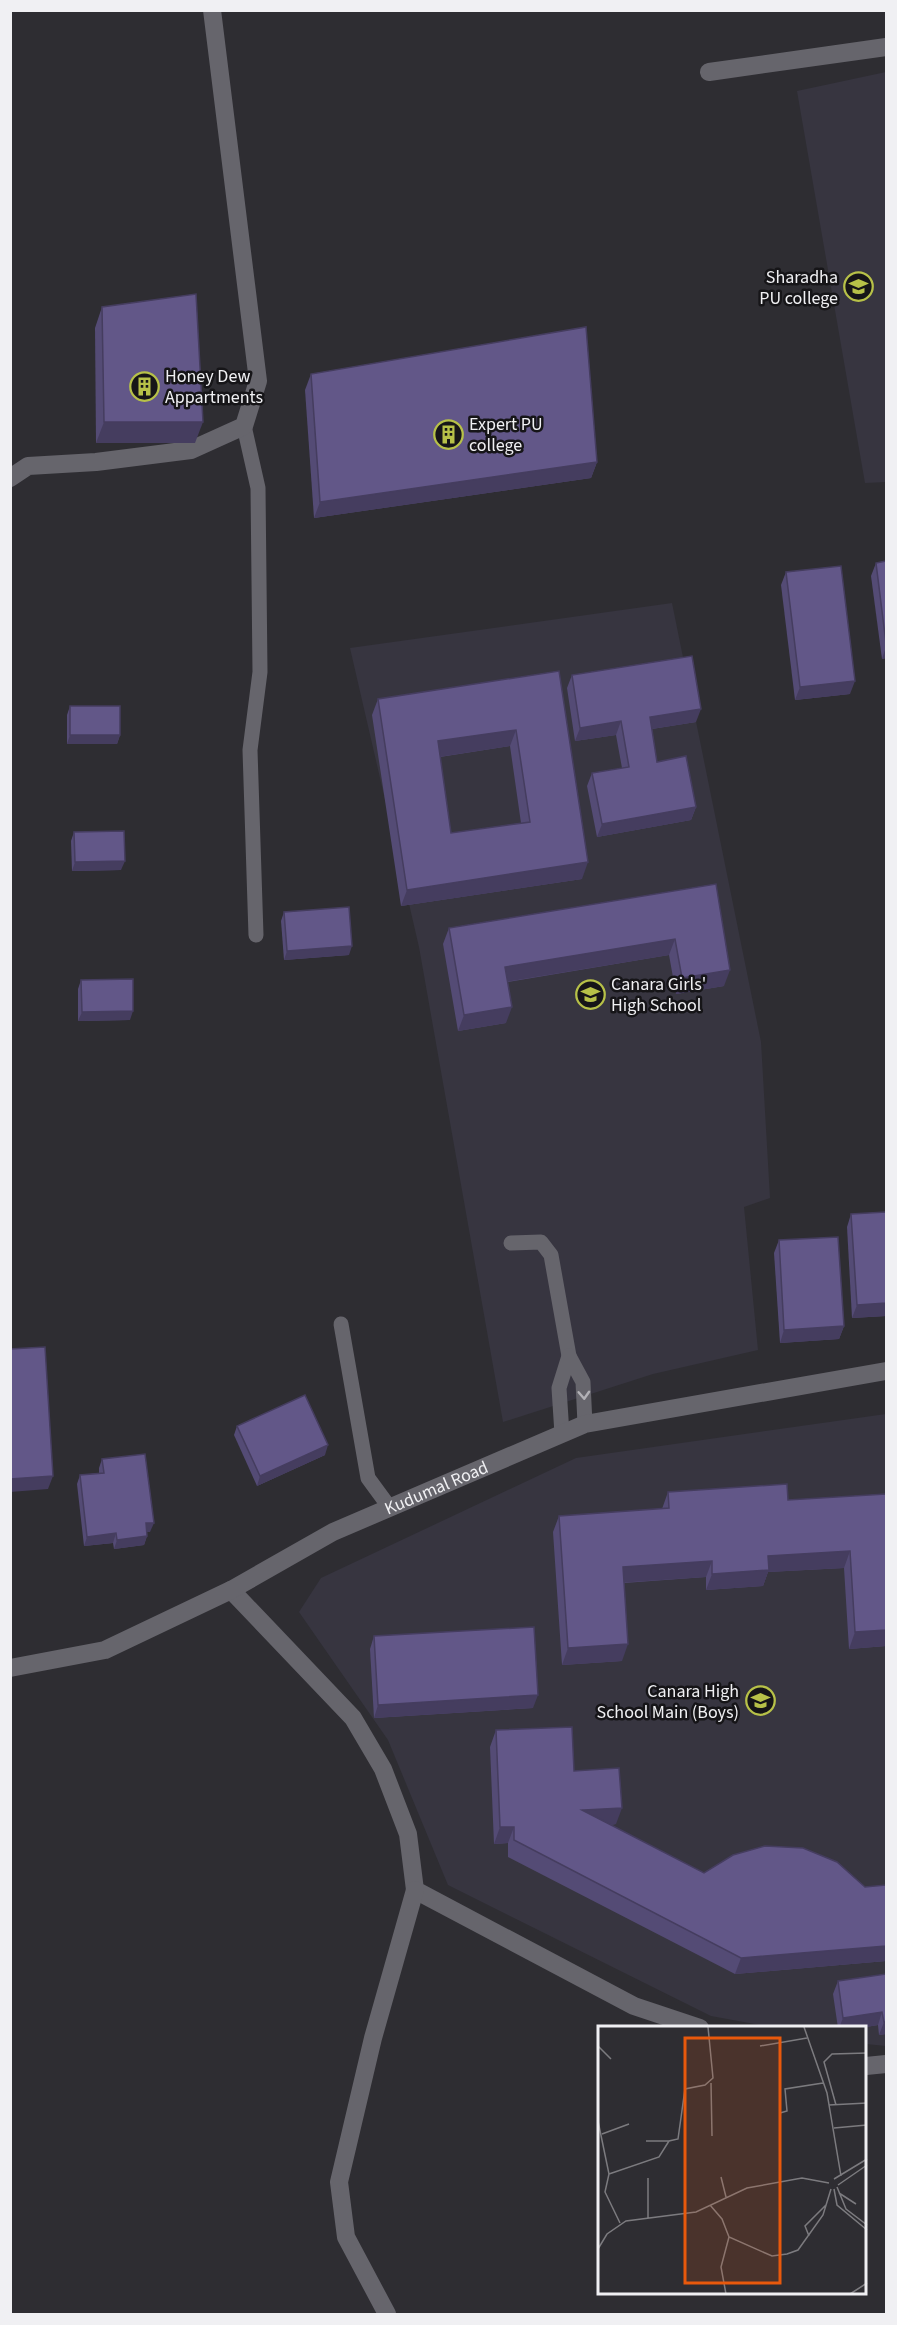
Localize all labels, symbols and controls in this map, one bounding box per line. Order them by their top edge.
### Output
place label: Sharadha PU college [759,265,838,311]
school or university icon: Sharadha PU college [843,271,875,303]
place label: Honey Dew Appartments [165,364,263,410]
building icon: Honey Dew Appartments [128,370,160,402]
place label: Expert PU college [469,412,543,458]
building icon: Expert PU college [432,418,464,450]
place label: Canara Girls' High School [611,972,706,1018]
school or university icon: Canara Girls' High School [574,978,606,1010]
one-way arrow [577,1390,590,1399]
street label: Kudumal Road [381,1454,492,1521]
place label: Canara High School Main (Boys) [597,1679,739,1725]
school or university icon: Canara High School Main (Boys) [744,1685,776,1717]
inset map [598,2026,867,2295]

